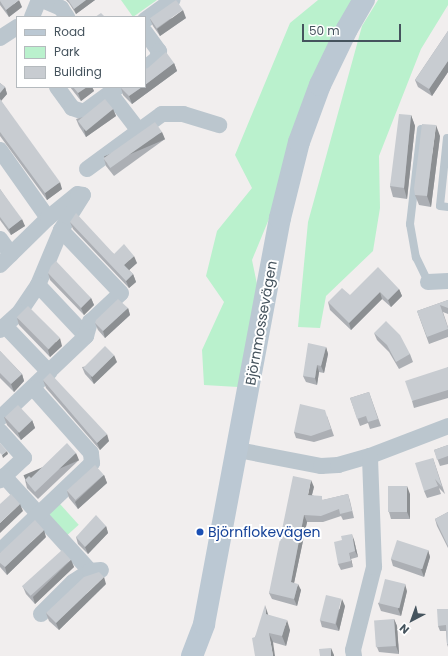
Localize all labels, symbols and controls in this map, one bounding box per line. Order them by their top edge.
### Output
legend [16,16,146,88]
scale bar [304,16,403,42]
text: 50 m [309,22,340,39]
text: Road [54,23,85,40]
text: Park [54,43,80,60]
text: Building [54,63,102,80]
street label: Björnmossevägen [242,259,280,387]
place label: Björnflokevägen [208,524,321,540]
marker: Björnflokevägen [195,527,205,537]
north arrow [392,600,432,640]
text: N [396,620,413,638]

